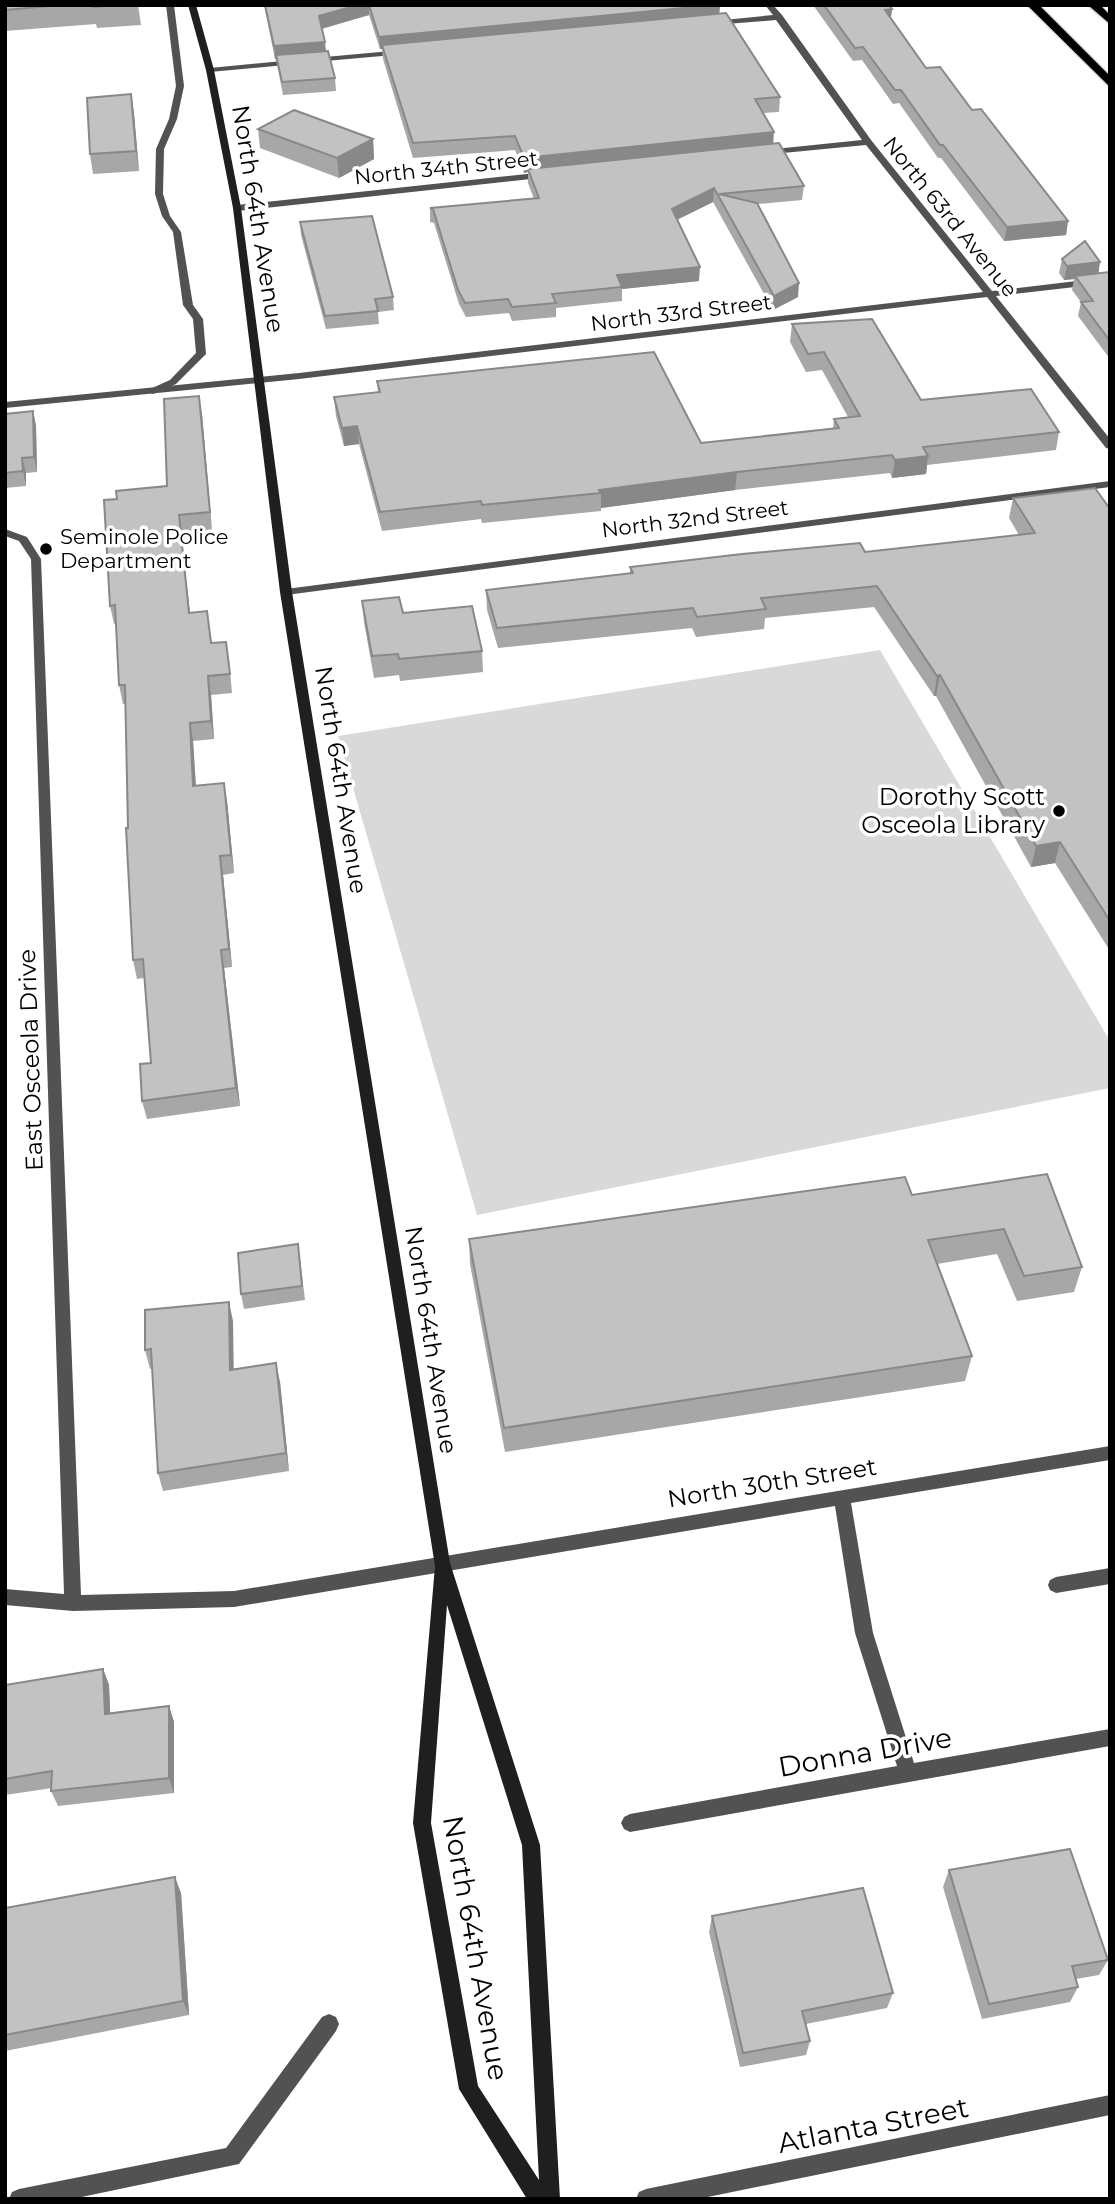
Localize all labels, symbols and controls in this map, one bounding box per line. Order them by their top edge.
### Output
street label: North 64th Avenue [226,103,291,335]
street label: North 63rd Avenue [878,131,1023,302]
street label: North 34th Street [353,145,539,190]
street label: North 33rd Street [589,289,773,336]
street label: North 32nd Street [600,495,790,542]
place label: Seminole Police Department [60,524,228,573]
marker: Seminole Police Department [38,541,54,557]
street label: North 64th Avenue [309,664,374,896]
place label: Dorothy Scott Osceola Library [861,782,1045,839]
marker: Dorothy Scott Osceola Library [1051,803,1067,819]
street label: East Osceola Drive [12,948,49,1172]
street label: North 64th Avenue [399,1224,464,1456]
street label: North 30th Street [665,1452,879,1513]
street label: Donna Drive [776,1720,954,1784]
street label: North 64th Avenue [436,1813,516,2083]
street label: Atlanta Street [775,2090,971,2160]

